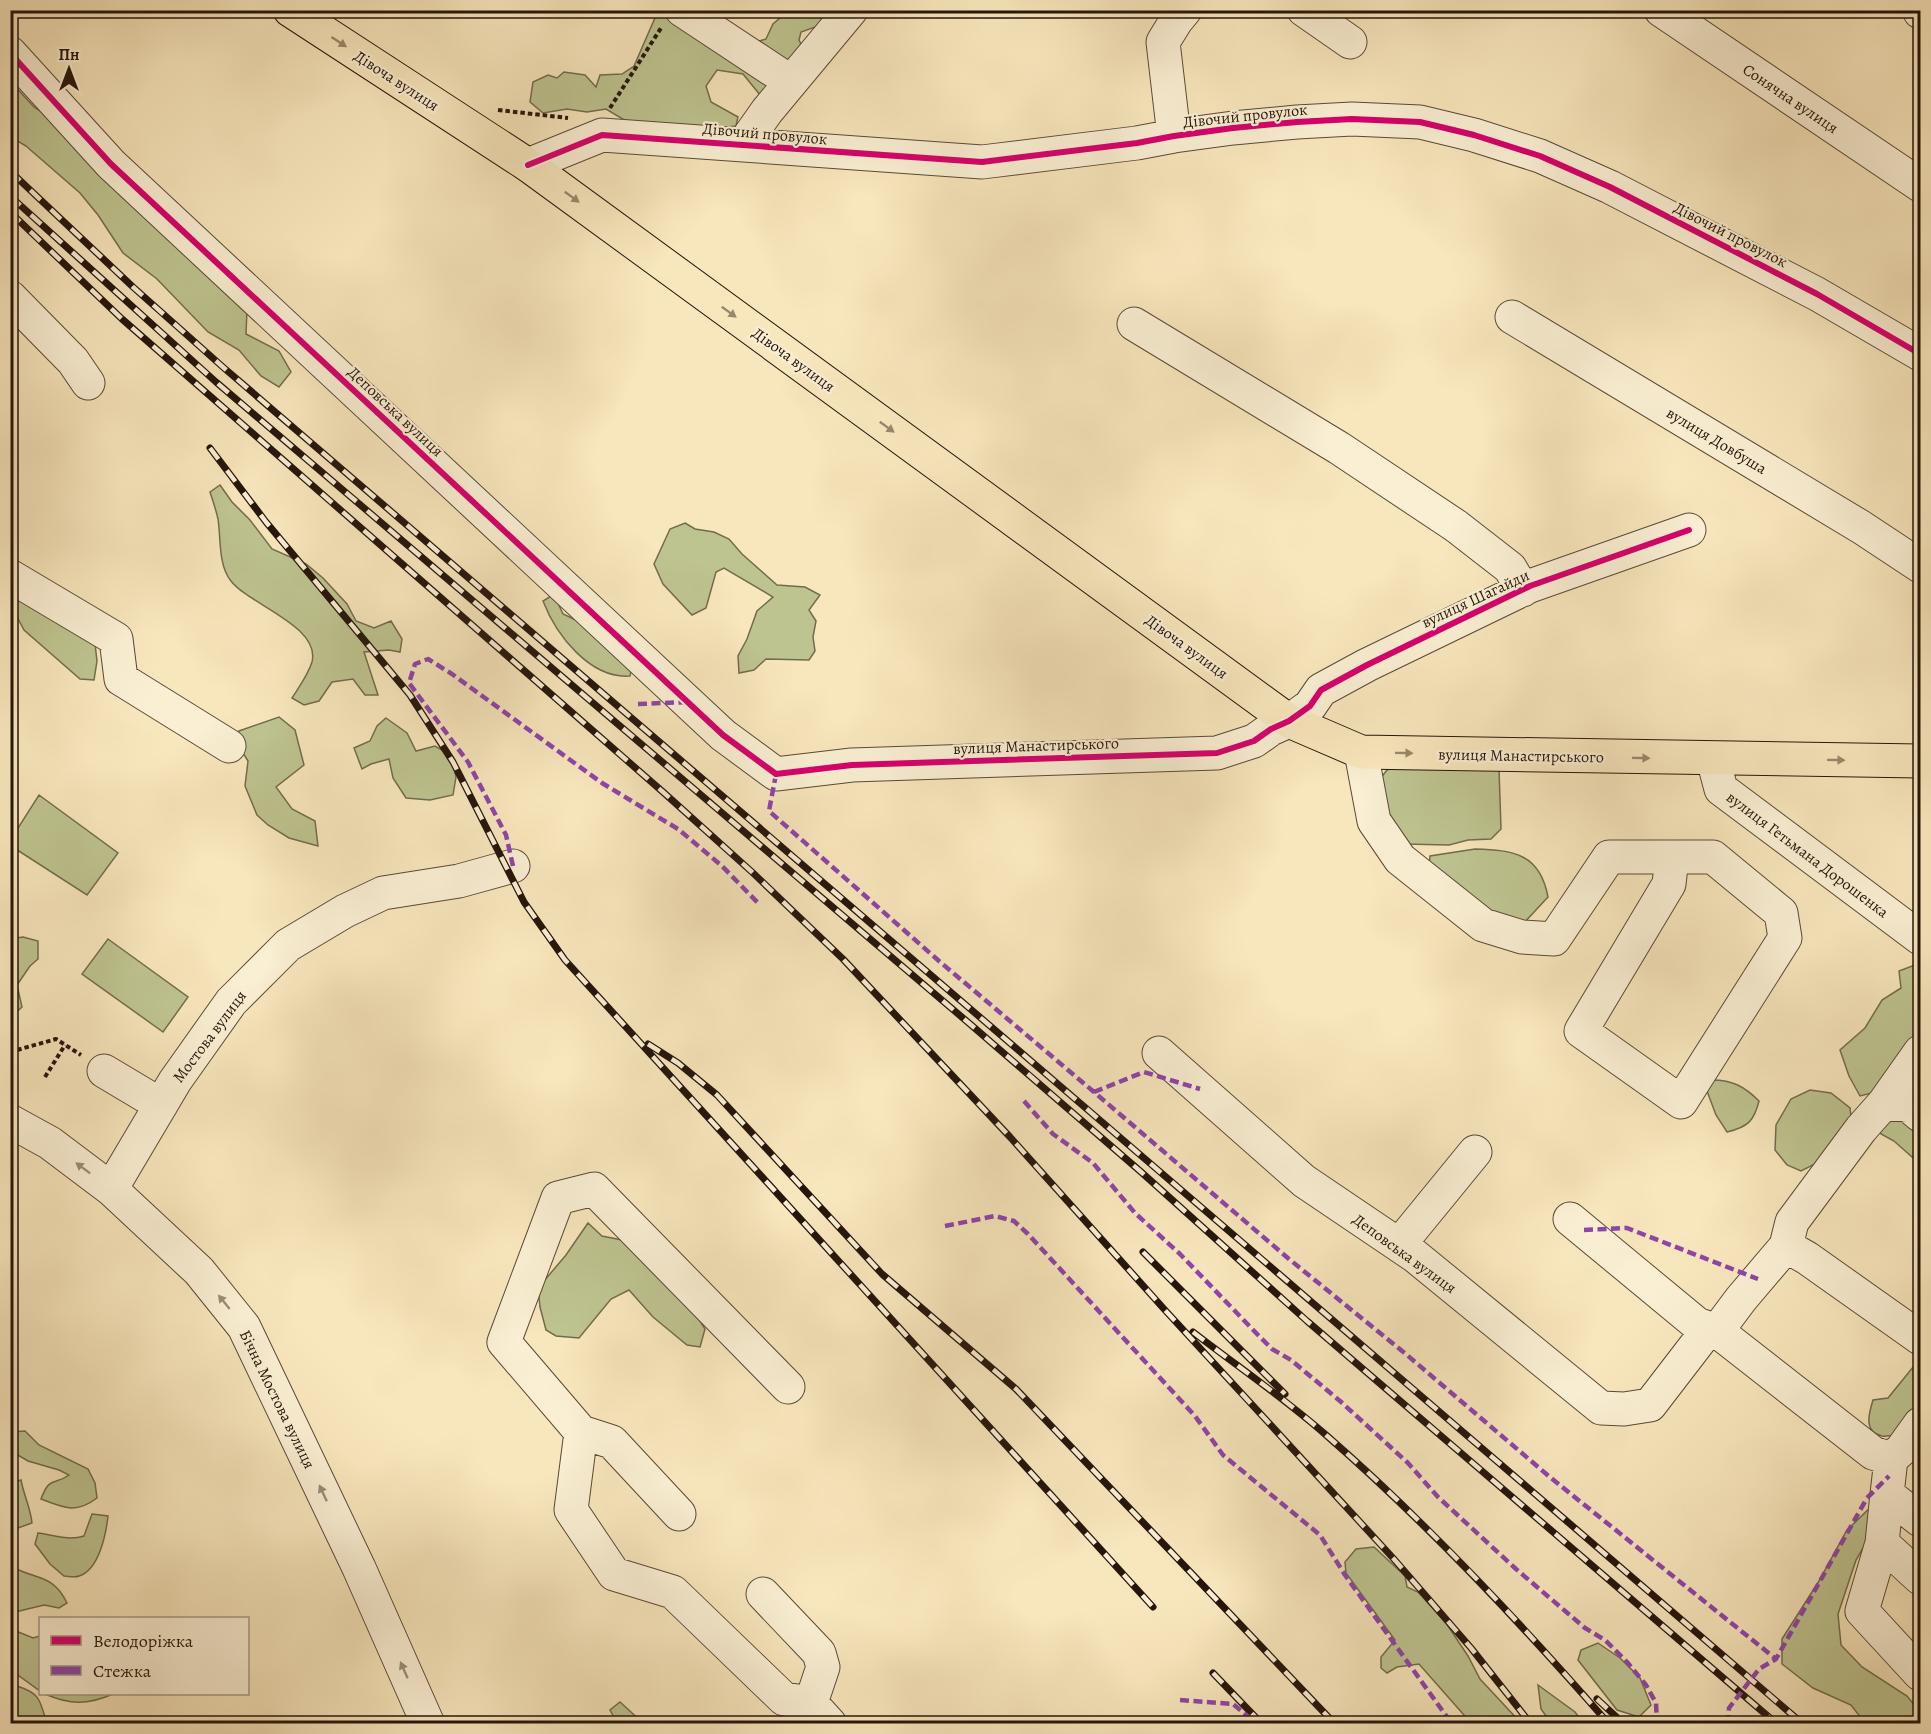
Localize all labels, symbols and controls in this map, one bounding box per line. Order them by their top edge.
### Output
one-way arrow [331,37,347,48]
north arrow [39,39,99,99]
text: Пн [59,44,79,66]
street label: Дівоча вулиця [350,45,444,117]
street label: Сонячна вулиця [1738,59,1843,139]
street label: Дівочий провулок [1182,99,1308,133]
street label: Дівочий провулок [702,118,828,150]
one-way arrow [564,190,579,202]
street label: Дівочий провулок [1670,197,1791,273]
one-way arrow [722,305,737,317]
street label: Дівоча вулиця [748,322,840,398]
street label: Деповська вулиця [343,362,448,462]
street label: вулиця Довбуша [1662,402,1771,480]
one-way arrow [879,420,894,432]
street label: вулиця Шагайди [1418,564,1533,634]
street label: Дівоча вулиця [1141,609,1233,685]
street label: вулиця Манастирського [953,732,1119,760]
street label: вулиця Манастирського [1438,744,1604,768]
one-way arrow [1394,748,1413,758]
one-way arrow [1631,753,1650,762]
one-way arrow [1826,755,1845,765]
street label: вулиця Гетьмана Дорошенка [1722,786,1894,924]
street label: Мостова вулиця [168,986,252,1087]
one-way arrow [75,1162,91,1174]
street label: Деповська вулиця [1348,1209,1461,1299]
one-way arrow [218,1294,231,1310]
street label: Бічна Мостова вулиця [234,1326,320,1473]
one-way arrow [319,1484,328,1501]
legend [39,1617,249,1695]
text: Велодоріжка [93,1629,194,1653]
text: Стежка [93,1659,152,1683]
one-way arrow [400,1662,409,1679]

